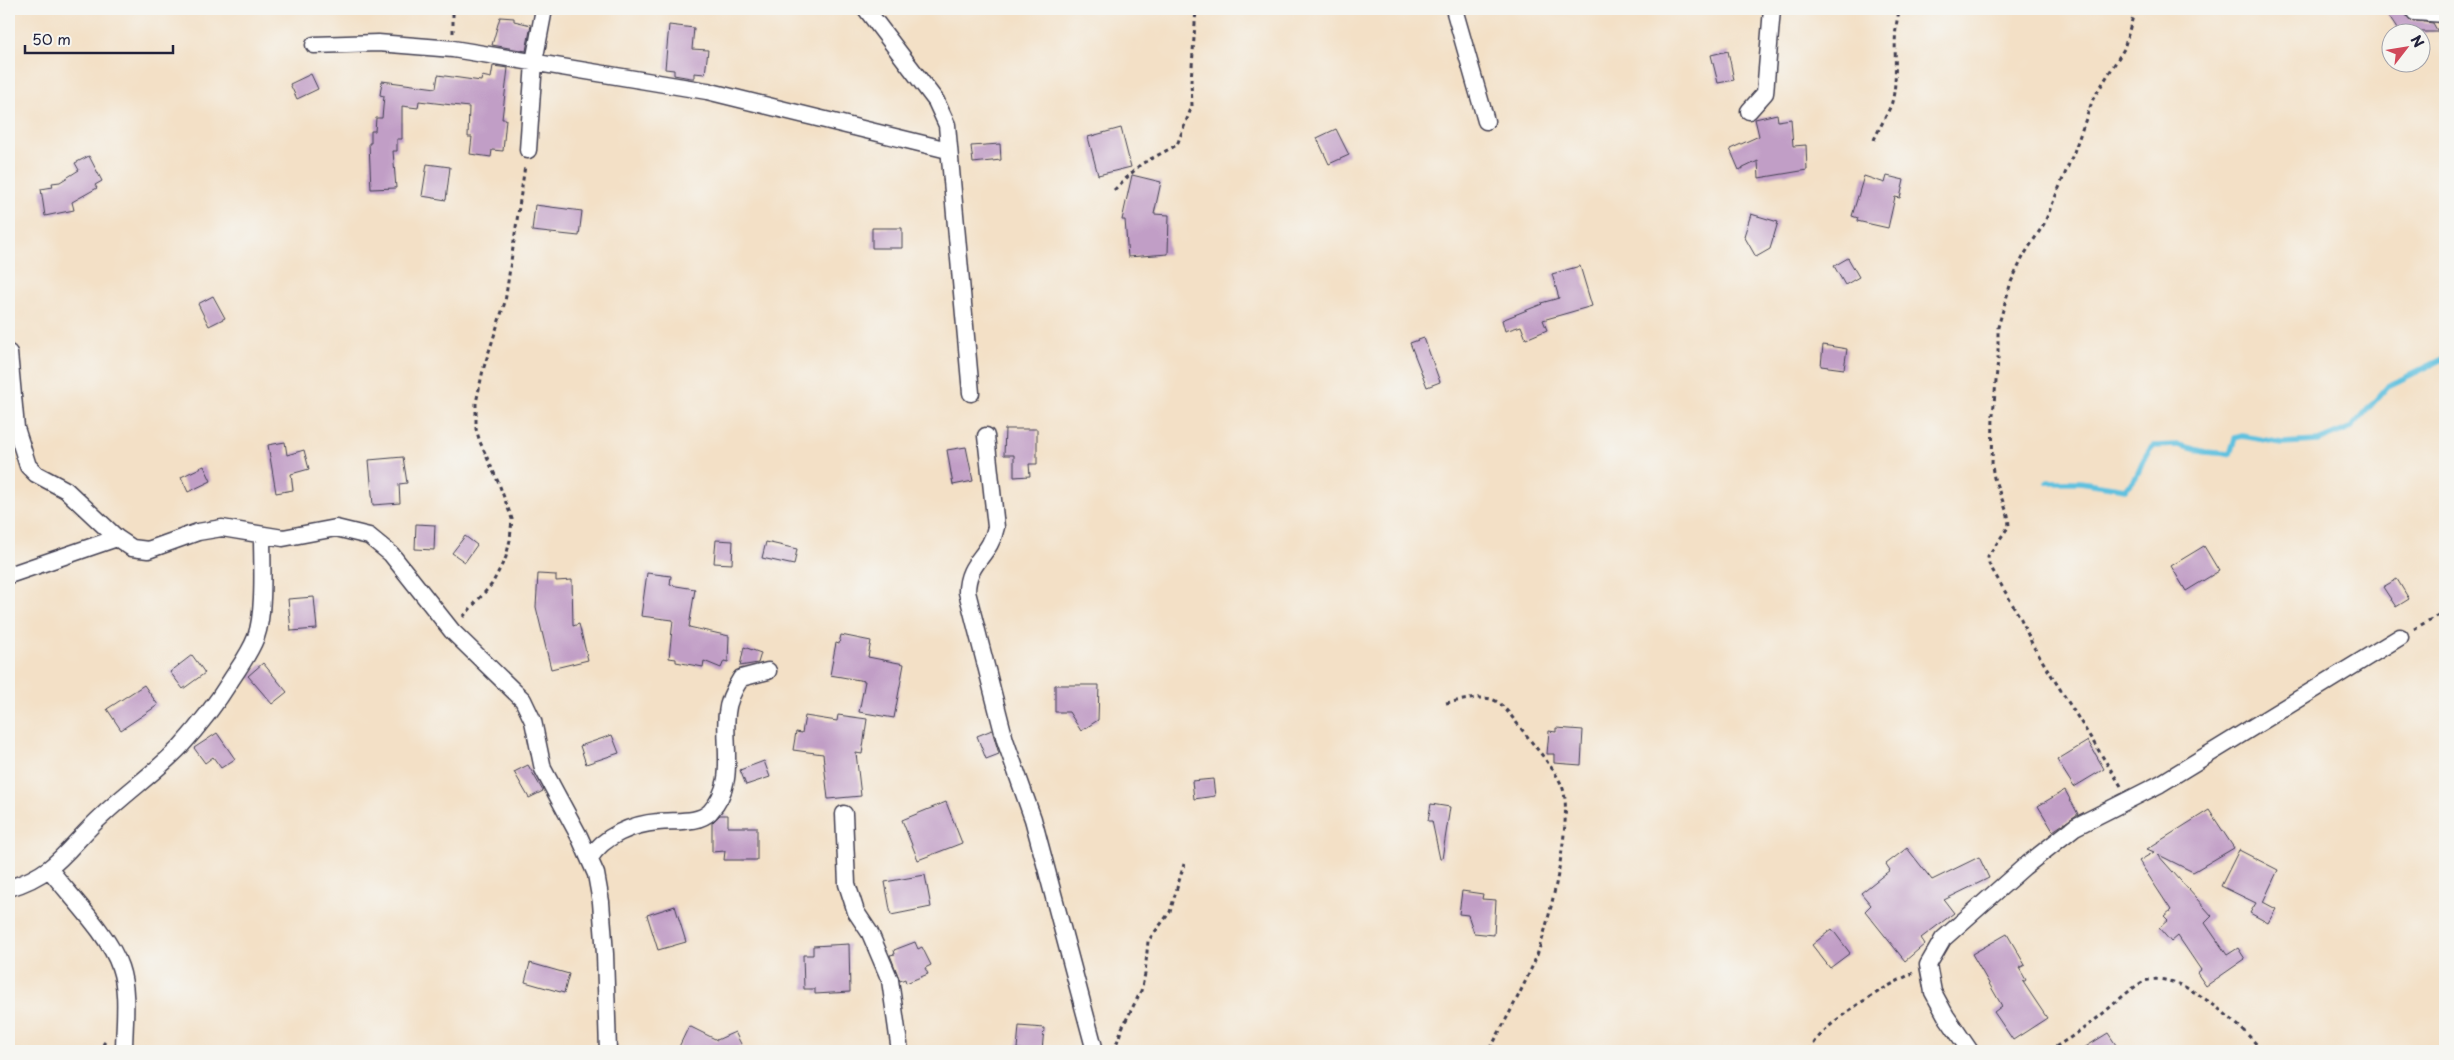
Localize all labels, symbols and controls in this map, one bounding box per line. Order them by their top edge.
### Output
scale bar [25,22,172,54]
north arrow [2382,22,2432,72]
text: 50 m [32,27,71,50]
text: N [2406,31,2429,51]

